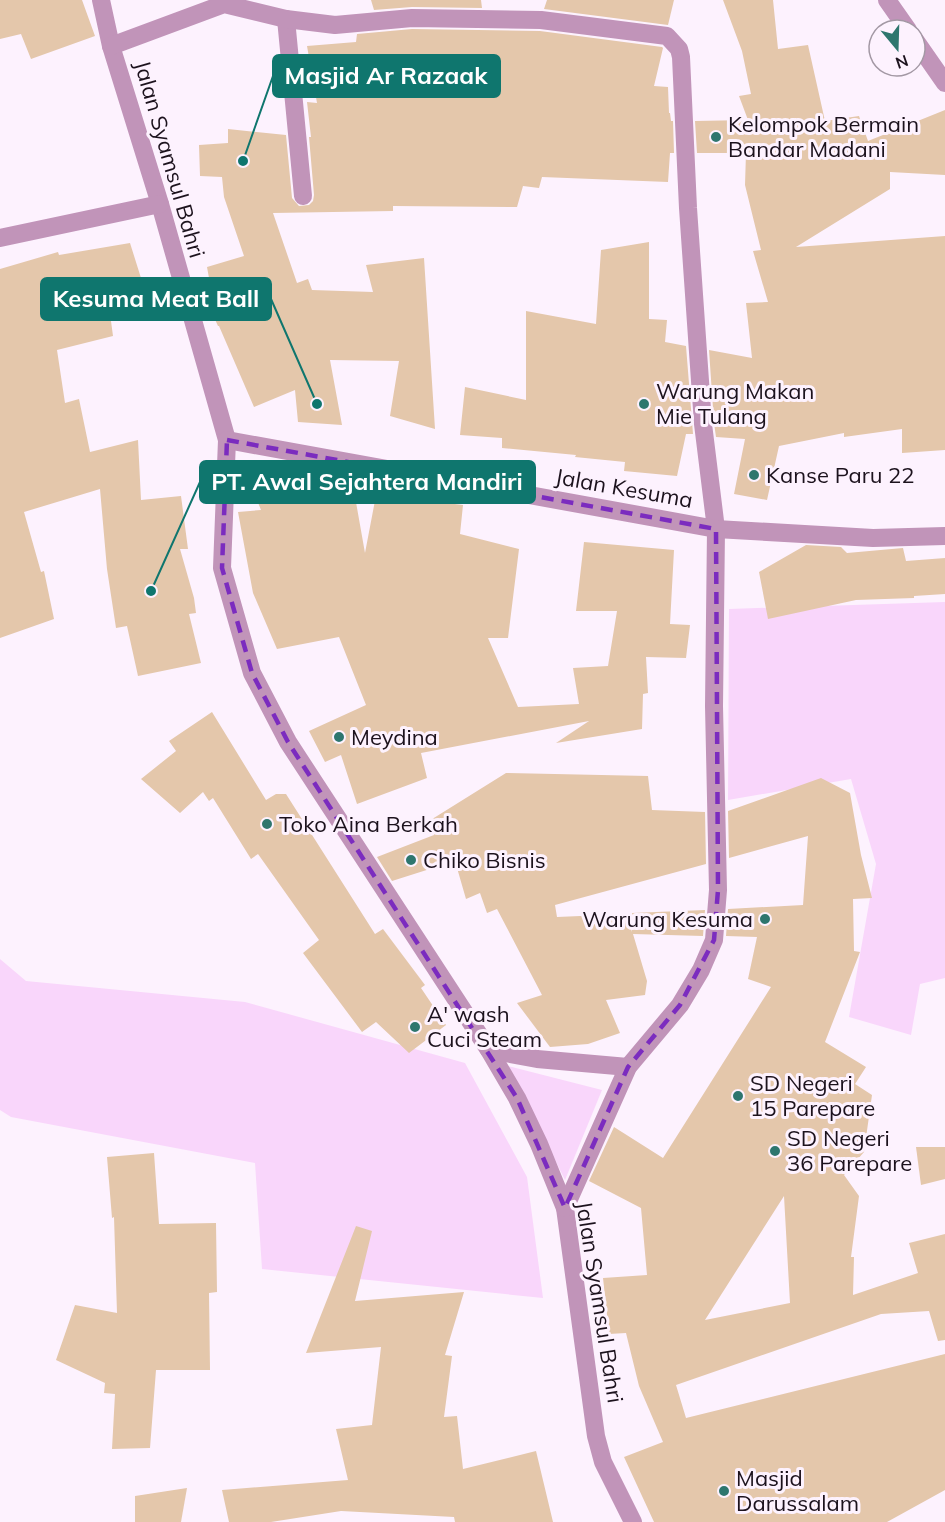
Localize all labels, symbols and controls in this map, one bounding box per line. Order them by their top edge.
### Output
north arrow [867,18,927,78]
text: N [893,51,911,74]
callout: Masjid Ar Razaak [273,55,500,97]
street label: Jalan Syamsul Bahri [128,57,212,261]
text: Masjid Ar Razaak [285,60,488,90]
place label: Kelompok Bermain Bandar Madani [728,110,919,163]
marker: Kelompok Bermain Bandar Madani [709,130,723,144]
callout: Kesuma Meat Ball [41,278,271,320]
text: Kesuma Meat Ball [53,283,259,313]
place label: Warung Makan Mie Tulang [656,377,814,430]
marker: Warung Makan Mie Tulang [637,397,651,411]
callout: PT. Awal Sejahtera Mandiri [200,461,535,503]
place label: Kanse Paru 22 [766,461,914,489]
street label: Jalan Kesuma [553,462,695,514]
text: PT. Awal Sejahtera Mandiri [211,466,523,496]
marker: Kanse Paru 22 [747,468,761,482]
place label: Meydina [351,723,438,751]
marker: Meydina [332,730,346,744]
place label: Toko Aina Berkah [279,810,458,838]
marker: Toko Aina Berkah [260,817,274,831]
place label: Chiko Bisnis [423,846,546,874]
marker: Chiko Bisnis [404,853,418,867]
place label: Warung Kesuma [582,905,753,933]
marker: Warung Kesuma [758,912,772,926]
place label: A' wash Cuci Steam [427,1000,542,1053]
marker: A' wash Cuci Steam [408,1020,422,1034]
place label: SD Negeri 15 Parepare [750,1069,875,1122]
marker: SD Negeri 15 Parepare [731,1089,745,1103]
place label: SD Negeri 36 Parepare [787,1124,912,1177]
marker: SD Negeri 36 Parepare [768,1144,782,1158]
street label: Jalan Syamsul Bahri [570,1199,630,1405]
place label: Masjid Darussalam [736,1464,859,1517]
marker: Masjid Darussalam [717,1484,731,1498]

